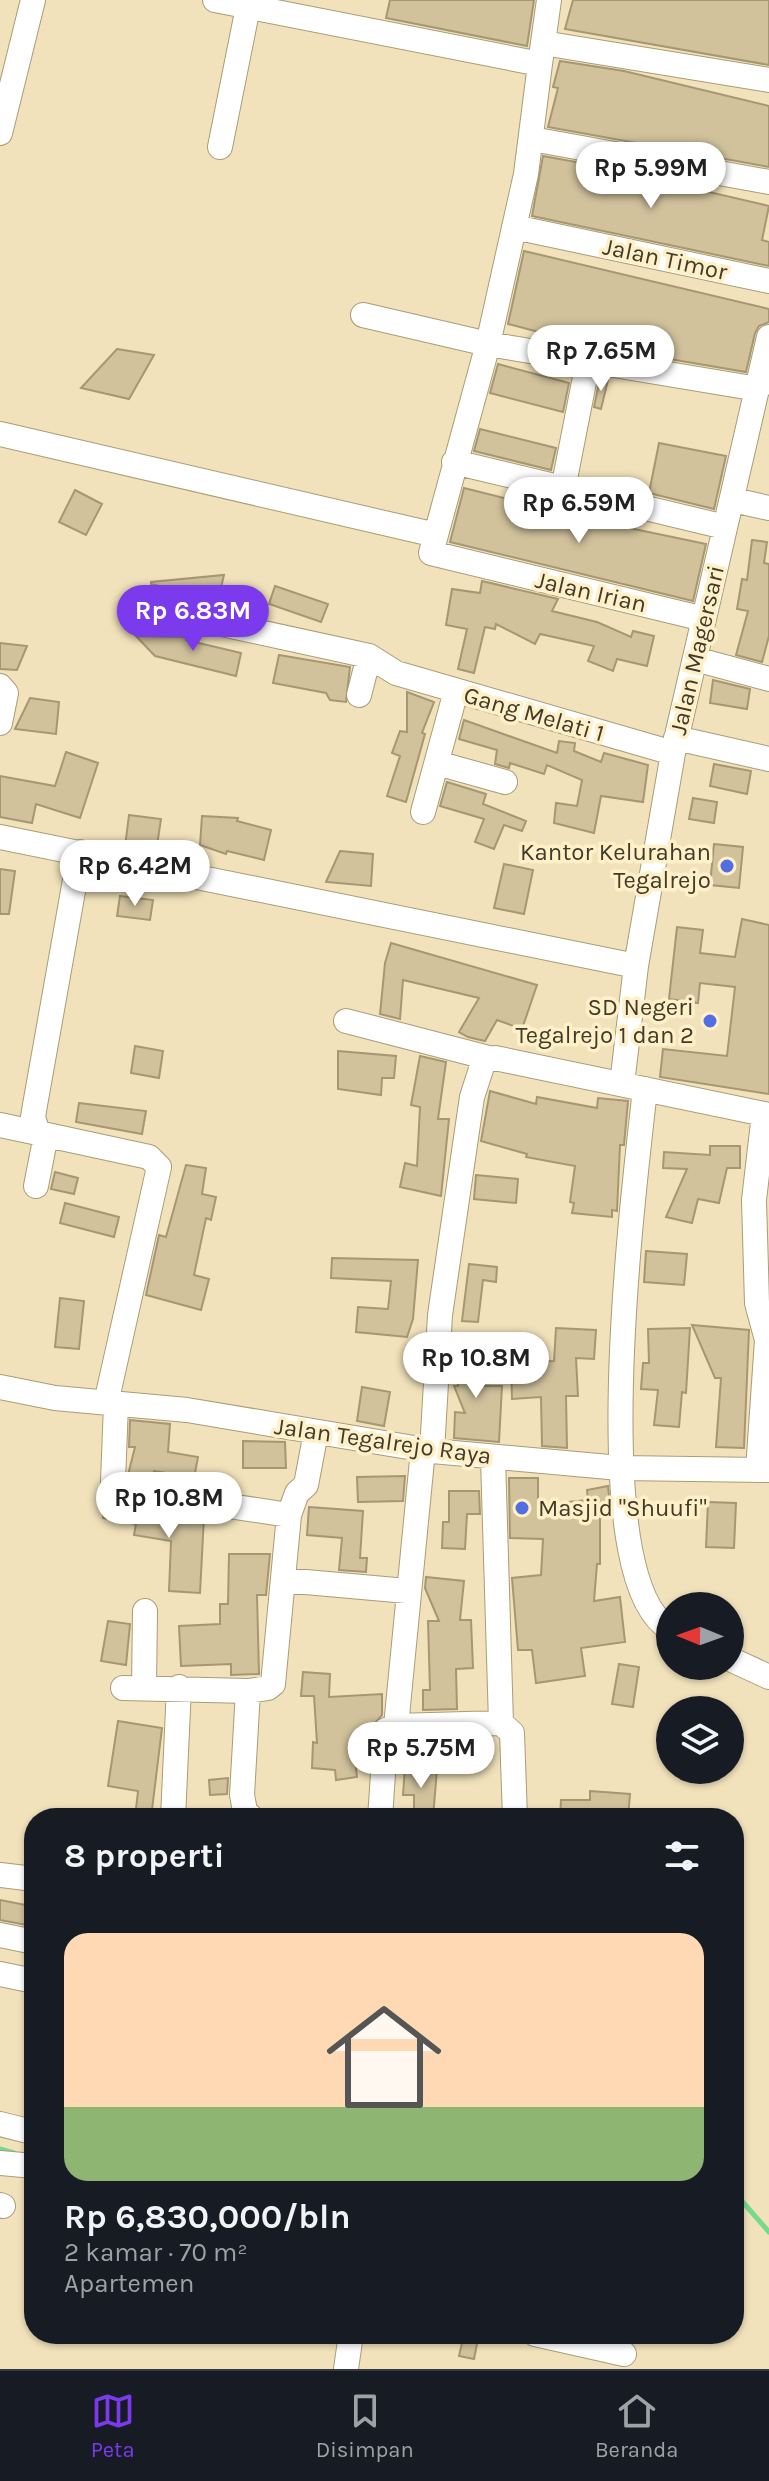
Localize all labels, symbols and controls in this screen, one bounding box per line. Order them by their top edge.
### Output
pin: Rp 5.99M [568,142,734,210]
text: Rp 5.99M [594,152,708,183]
street label: Jalan Timor [600,232,730,286]
pin: Rp 7.65M [518,325,684,393]
text: Rp 7.65M [545,335,657,366]
pin: Rp 6.59M [496,477,662,545]
text: Rp 6.59M [522,487,636,518]
street label: Jalan Magersari [664,563,730,737]
street label: Jalan Irian [533,566,649,618]
pin: Rp 6.83M [110,585,276,653]
text: Rp 6.83M [135,595,251,626]
street label: Gang Melati 1 [461,681,607,747]
place label: Kantor Kelurahan Tegalrejo [520,838,711,894]
pin: Rp 6.42M [52,840,218,908]
text: Rp 6.42M [78,850,192,881]
marker: Kantor Kelurahan Tegalrejo [718,857,736,875]
place label: SD Negeri Tegalrejo 1 dan 2 [515,993,694,1049]
marker: SD Negeri Tegalrejo 1 dan 2 [701,1012,719,1030]
pin: Rp 10.8M [393,1332,559,1400]
text: Rp 10.8M [421,1342,531,1373]
street label: Jalan Tegalrejo Raya [273,1412,493,1470]
pin: Rp 10.8M [86,1472,252,1540]
text: Rp 10.8M [114,1482,224,1513]
place label: Masjid "Shuufi" [538,1494,707,1522]
marker: Masjid "Shuufi" [513,1499,531,1517]
north arrow [656,1592,744,1680]
map controls [656,1592,744,1784]
button: layers [656,1696,744,1784]
pin: Rp 5.75M [338,1722,504,1790]
text: Rp 5.75M [366,1732,476,1763]
icon: filters [660,1834,704,1878]
text: 8 properti [64,1836,225,1876]
icon: home [312,1985,456,2129]
text: Rp 6,830,000/bln [64,2197,351,2237]
text: 2 kamar · 70 m² [64,2237,248,2268]
text: Apartemen [64,2268,194,2299]
tab: Peta [91,2389,135,2463]
tab: Disimpan [316,2389,414,2463]
tab: Beranda [595,2389,678,2463]

